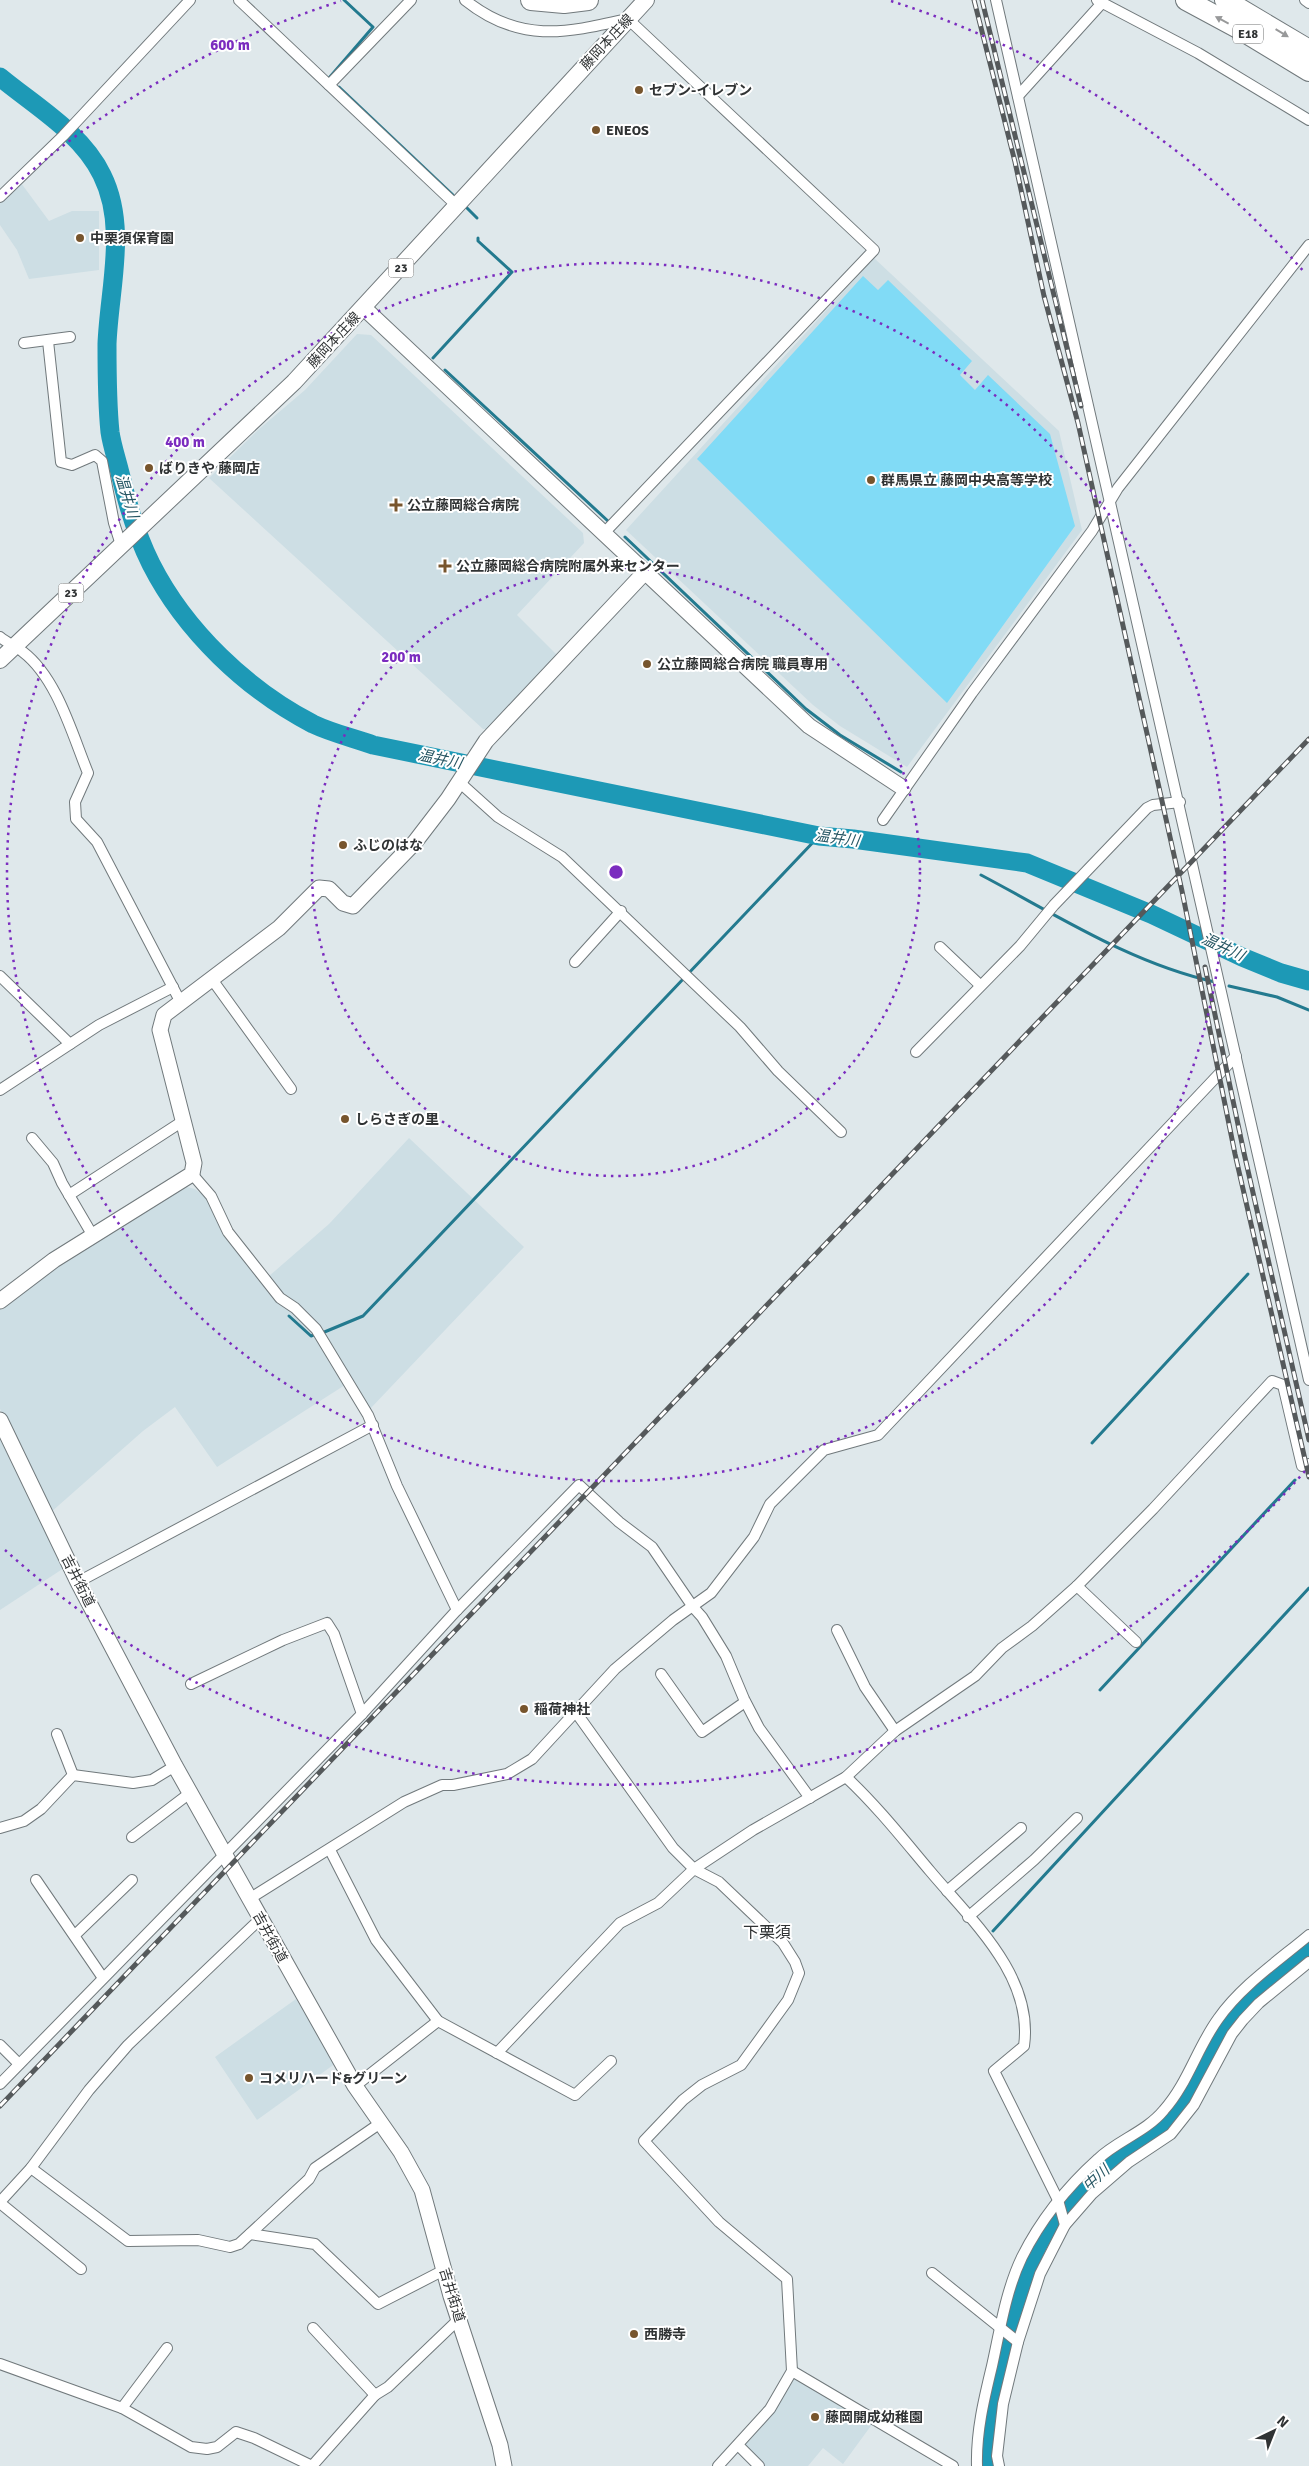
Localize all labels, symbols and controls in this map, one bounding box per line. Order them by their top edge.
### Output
street label: 藤岡本庄線 [577,11,637,73]
one-way arrow [1215,15,1229,24]
road number: E18 [1233,24,1263,44]
one-way arrow [1275,29,1288,38]
text: 600 m [210,36,250,54]
place label: セブン-イレブン [649,82,752,99]
marker: セブン-イレブン [633,84,645,96]
place label: ENEOS [606,122,649,139]
marker: ENEOS [590,124,602,136]
place label: 中栗須保育園 [90,230,174,247]
marker: 中栗須保育園 [74,232,86,244]
road number: 23 [388,258,414,278]
street label: 藤岡本庄線 [304,309,364,371]
text: 400 m [165,433,205,451]
place label: ばりきや 藤岡店 [159,460,260,477]
marker: ばりきや 藤岡店 [143,462,155,474]
water label: 温井川 [112,472,143,522]
place label: 群馬県立 藤岡中央高等学校 [881,472,1052,489]
marker: 群馬県立 藤岡中央高等学校 [865,474,877,486]
place label: 公立藤岡総合病院 [407,497,519,514]
marker: 公立藤岡総合病院 [389,498,403,512]
place label: 公立藤岡総合病院附属外来センター [456,558,680,575]
marker: 公立藤岡総合病院附属外来センター [438,559,452,573]
road number: 23 [58,584,84,602]
text: 200 m [381,648,421,666]
place label: 公立藤岡総合病院 職員専用 [657,656,828,673]
marker: 公立藤岡総合病院 職員専用 [641,658,653,670]
water label: 温井川 [416,746,466,773]
water label: 温井川 [813,826,863,850]
place label: ふじのはな [353,837,423,854]
marker: ふじのはな [337,839,349,851]
centre of rings [607,863,625,881]
water label: 温井川 [1199,929,1249,966]
place label: しらさぎの里 [355,1111,439,1128]
marker: しらさぎの里 [339,1113,351,1125]
street label: 吉井街道 [58,1552,98,1610]
place label: 稲荷神社 [534,1701,590,1718]
marker: 稲荷神社 [518,1703,530,1715]
street label: 吉井街道 [249,1908,291,1966]
district label: 下栗須 [743,1923,791,1943]
place label: コメリハード&グリーン [259,2070,407,2087]
marker: コメリハード&グリーン [243,2072,255,2084]
water label: 中川 [1079,2160,1115,2195]
street label: 吉井街道 [436,2266,468,2324]
place label: 西勝寺 [644,2326,686,2343]
marker: 西勝寺 [628,2328,640,2340]
north arrow [1249,2406,1299,2456]
place label: 藤岡開成幼稚園 [825,2409,923,2426]
marker: 藤岡開成幼稚園 [809,2411,821,2423]
text: N [1273,2412,1292,2431]

